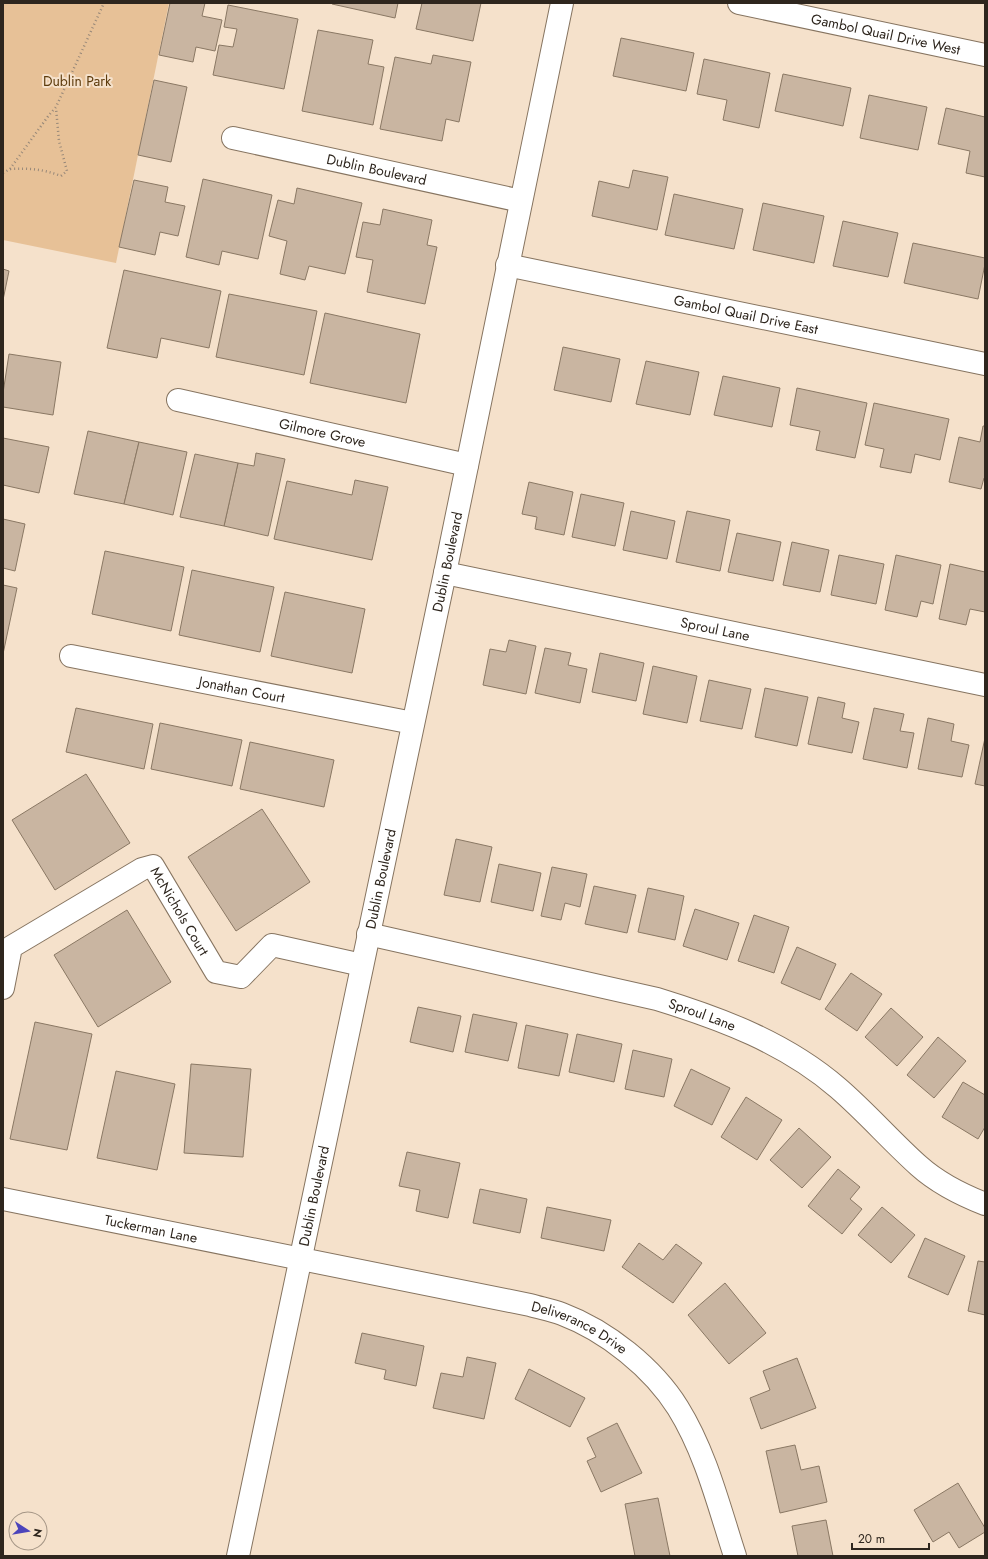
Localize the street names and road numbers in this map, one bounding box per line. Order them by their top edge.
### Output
street label: Gambol Quail Drive West [809,9,963,60]
street label: Dublin Boulevard [325,149,429,190]
street label: Gambol Quail Drive East [672,290,820,339]
street label: Gilmore Grove [277,413,368,452]
street label: Dublin Boulevard [427,510,467,614]
street label: Sproul Lane [679,612,752,646]
street label: Jonathan Court [195,671,287,708]
street label: Dublin Boulevard [360,827,401,931]
street label: McNichols Court [146,863,214,960]
street label: Sproul Lane [666,993,739,1036]
street label: Dublin Boulevard [294,1144,334,1248]
street label: Tuckerman Lane [103,1210,199,1248]
street label: Deliverance Drive [529,1296,632,1359]

